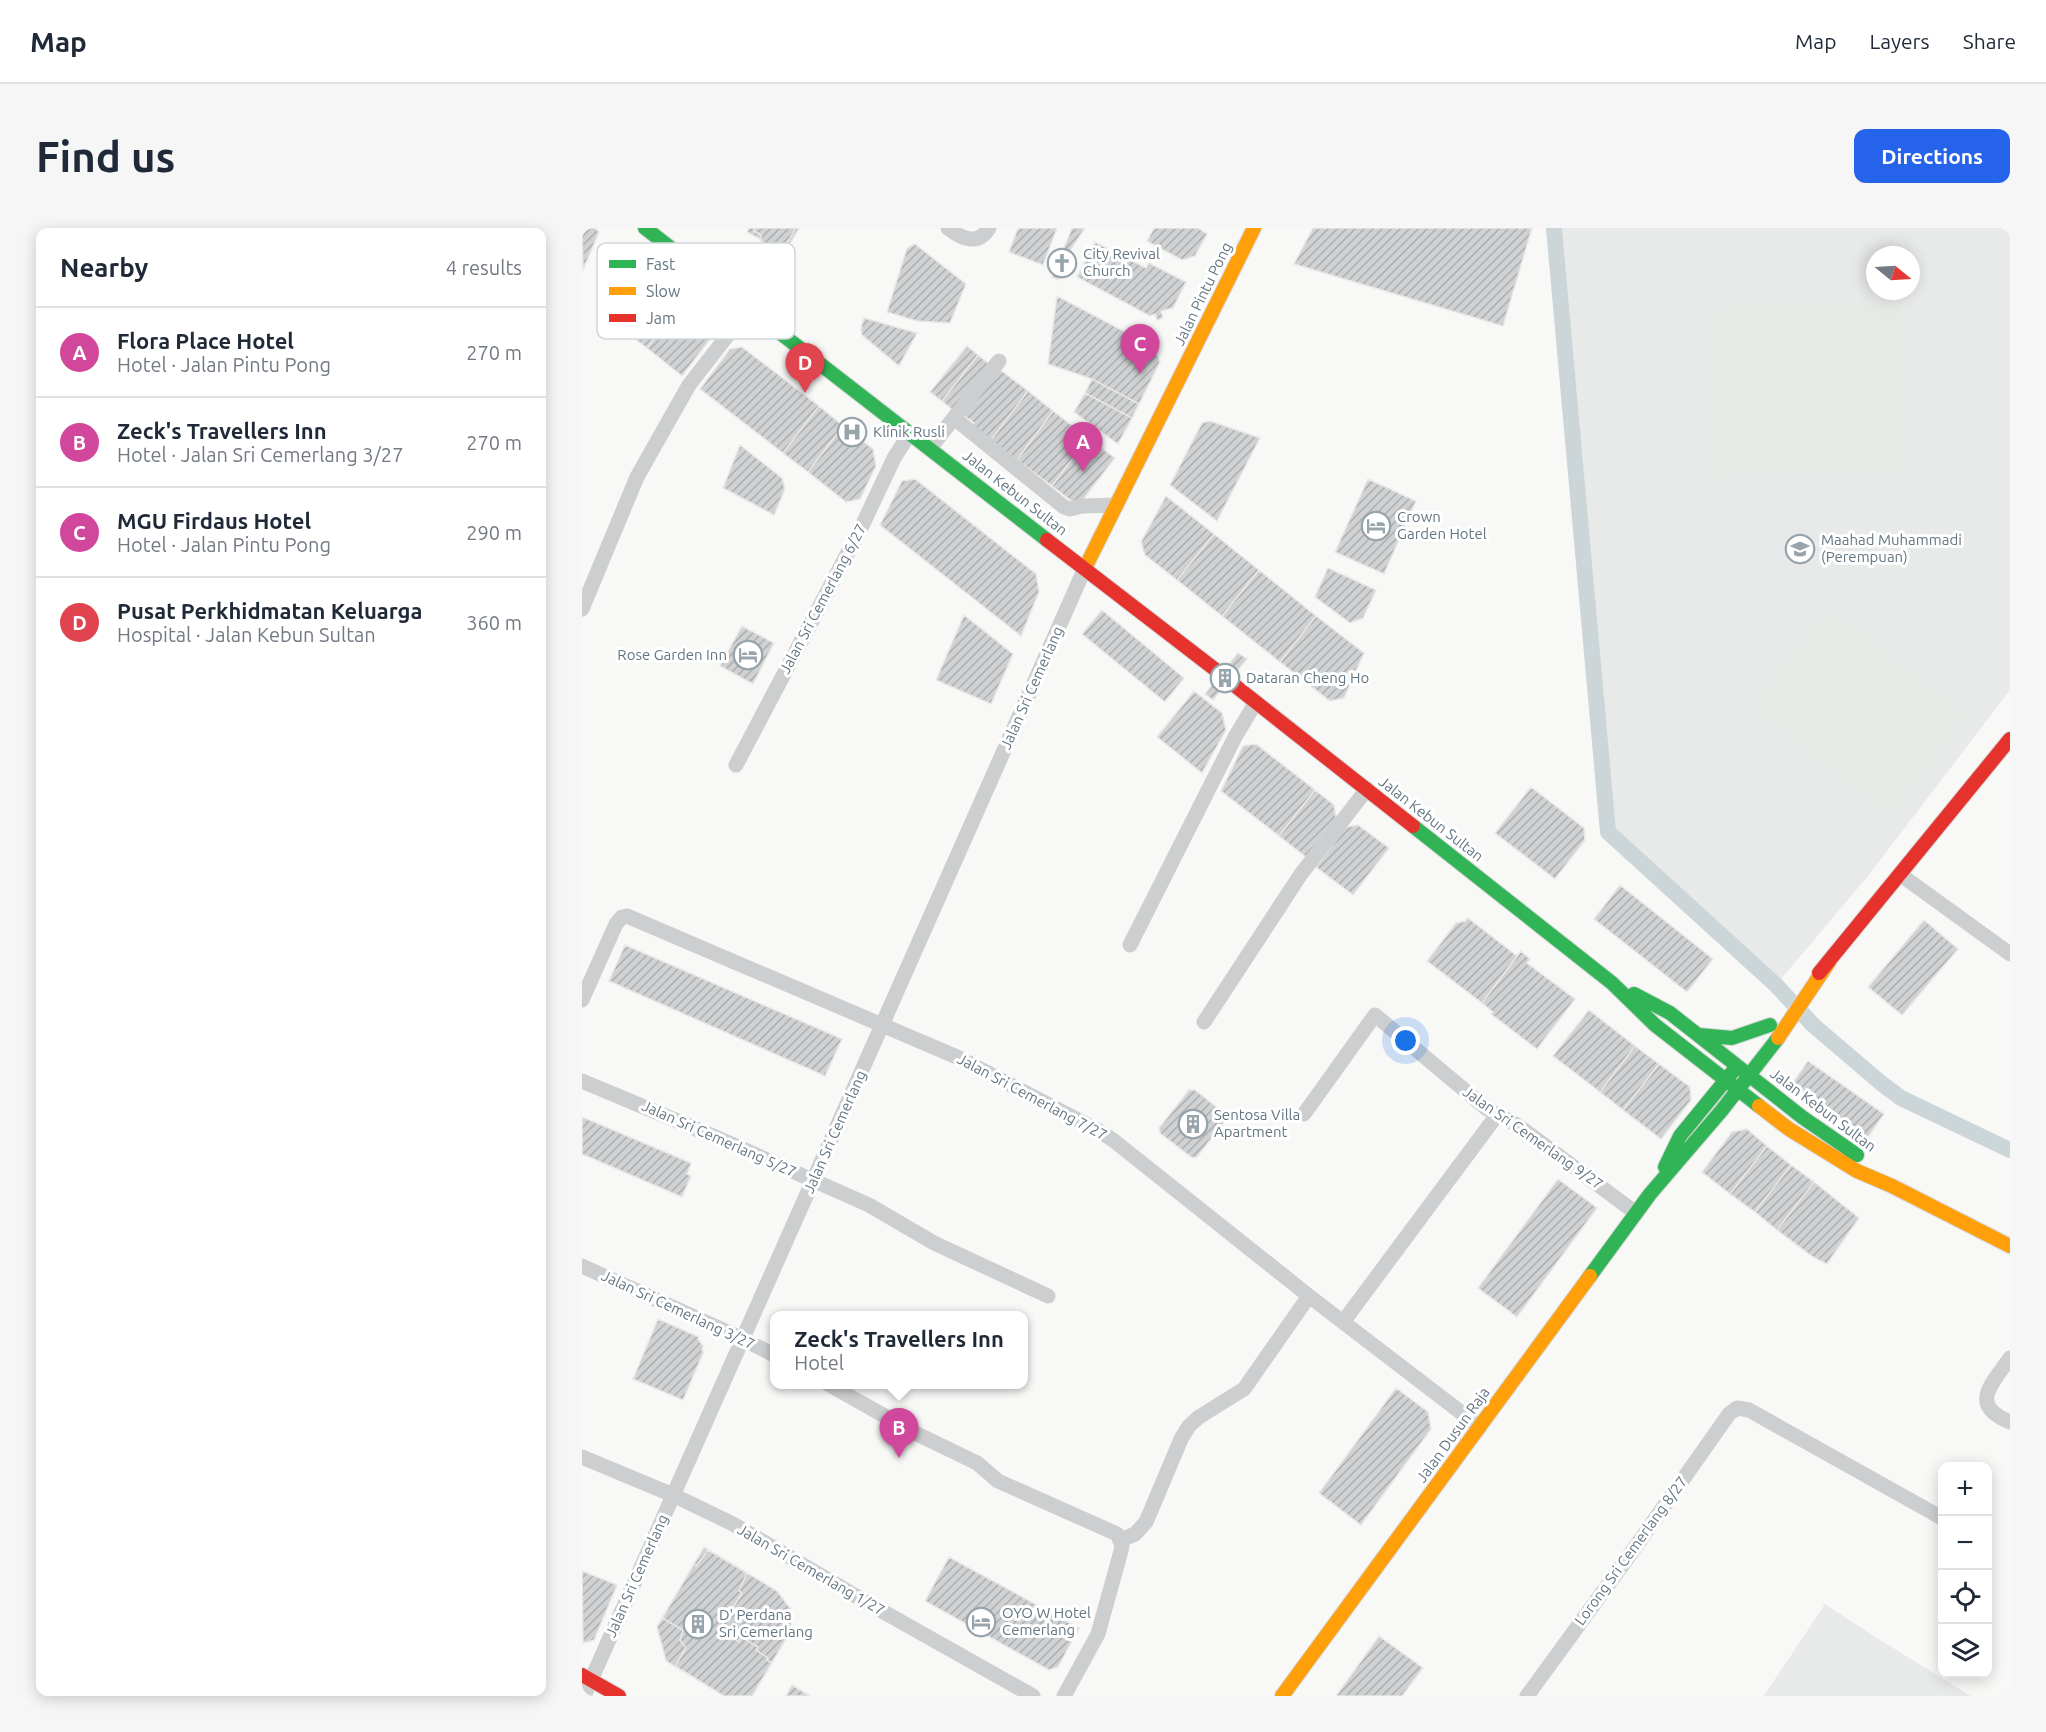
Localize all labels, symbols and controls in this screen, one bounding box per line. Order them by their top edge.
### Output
text: Map [30,26,87,57]
text: Map [1795,29,1836,53]
text: Layers [1869,29,1930,53]
text: Share [1963,29,2016,53]
button: Directions [1854,129,2010,183]
text: Find us [36,133,175,180]
street label: Jalan Pintu Pong [1170,239,1235,348]
legend [597,243,795,339]
place label: City Revival Church [1083,245,1160,279]
north arrow [1866,246,1920,300]
church icon: City Revival Church [1046,247,1078,279]
text: Nearby [60,253,148,282]
text: Fast [646,255,676,273]
text: 4 results [446,256,522,279]
text: Slow [646,282,681,300]
text: Jam [646,309,676,327]
pin: C [1120,324,1160,374]
text: Flora Place Hotel [117,328,294,353]
text: A [72,341,87,364]
text: 270 m [466,341,522,364]
pin: D [786,344,824,393]
text: Hotel · Jalan Pintu Pong [117,353,331,376]
hospital icon: Klinik Rusli [836,416,868,448]
text: Zeck's Travellers Inn [117,418,327,443]
pin: A [1064,422,1102,472]
place label: Klinik Rusli [873,423,945,440]
text: B [73,431,86,454]
text: 270 m [466,431,522,454]
text: Hotel · Jalan Sri Cemerlang 3/27 [117,443,403,466]
street label: Jalan Kebun Sultan [960,447,1071,539]
text: MGU Firdaus Hotel [117,508,311,533]
place label: Crown Garden Hotel [1397,508,1487,542]
hotel icon: Crown Garden Hotel [1360,510,1392,542]
text: C [73,521,86,544]
text: 290 m [466,521,522,544]
street label: Jalan Sri Cemerlang 6/27 [776,521,869,676]
place label: Maahad Muhammadi (Perempuan) [1821,531,1962,565]
text: Hotel · Jalan Pintu Pong [117,533,331,556]
school or university icon: Maahad Muhammadi (Perempuan) [1784,533,1816,565]
text: Pusat Perkhidmatan Keluarga [117,598,423,623]
text: D [72,611,87,634]
text: 360 m [466,611,522,634]
text: Hospital · Jalan Kebun Sultan [117,623,376,646]
street label: Jalan Sri Cemerlang [997,624,1066,752]
hotel icon: Rose Garden Inn [732,639,764,671]
place label: Rose Garden Inn [617,646,727,663]
building icon: Dataran Cheng Ho [1209,662,1241,694]
place label: Dataran Cheng Ho [1246,669,1369,686]
street label: Jalan Kebun Sultan [1376,773,1487,865]
your location [1391,1026,1420,1055]
street label: Jalan Sri Cemerlang 7/27 [955,1050,1110,1143]
street label: Jalan Kebun Sultan [1767,1064,1879,1155]
street label: Jalan Sri Cemerlang [800,1068,869,1196]
street label: Jalan Sri Cemerlang 9/27 [1460,1083,1607,1192]
street label: Jalan Sri Cemerlang 5/27 [639,1097,799,1180]
place label: Sentosa Villa Apartment [1214,1106,1300,1140]
building icon: Sentosa Villa Apartment [1177,1108,1209,1140]
street label: Jalan Sri Cemerlang 3/27 [599,1267,757,1353]
popup [770,1311,1028,1389]
text: Zeck's Travellers Inn [794,1326,1004,1351]
text: Hotel [794,1351,844,1374]
street label: Jalan Dusun Raja [1412,1384,1493,1486]
pin: B [880,1408,918,1458]
map controls [1938,1462,1992,1678]
button: + [1938,1462,1992,1516]
street label: Lorong Sri Cemerlang 8/27 [1571,1473,1690,1628]
street label: Jalan Sri Cemerlang [602,1512,671,1640]
button: − [1938,1516,1992,1570]
street label: Jalan Sri Cemerlang 1/27 [735,1520,888,1619]
button: locate [1938,1570,1992,1624]
place label: OYO W Hotel Cemerlang [1002,1604,1091,1638]
place label: D' Perdana Sri Cemerlang [719,1606,813,1640]
hotel icon: OYO W Hotel Cemerlang [965,1606,997,1638]
building icon: D' Perdana Sri Cemerlang [682,1608,714,1640]
button: layers [1938,1624,1992,1678]

